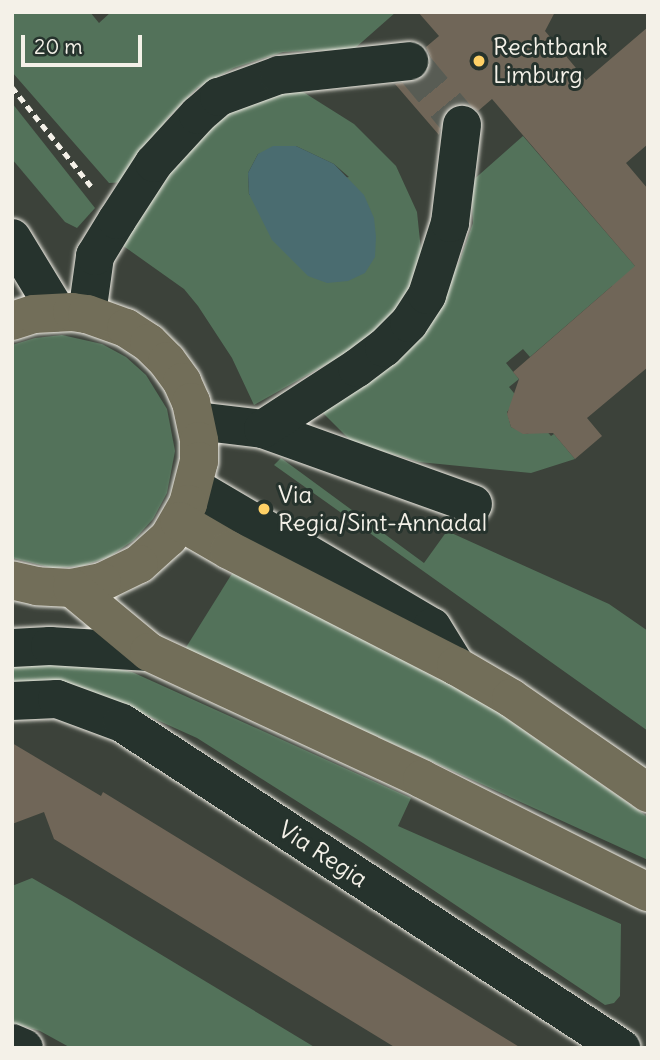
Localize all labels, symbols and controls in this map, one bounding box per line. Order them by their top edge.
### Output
scale bar [24,21,145,65]
text: 20 m [34,33,83,60]
place label: Rechtbank Limburg [493,33,608,89]
marker: Rechtbank Limburg [471,53,487,69]
place label: Via Regia/Sint-Annadal [278,481,487,537]
marker: Via Regia/Sint-Annadal [256,501,272,517]
street label: Via Regia [273,815,373,893]

